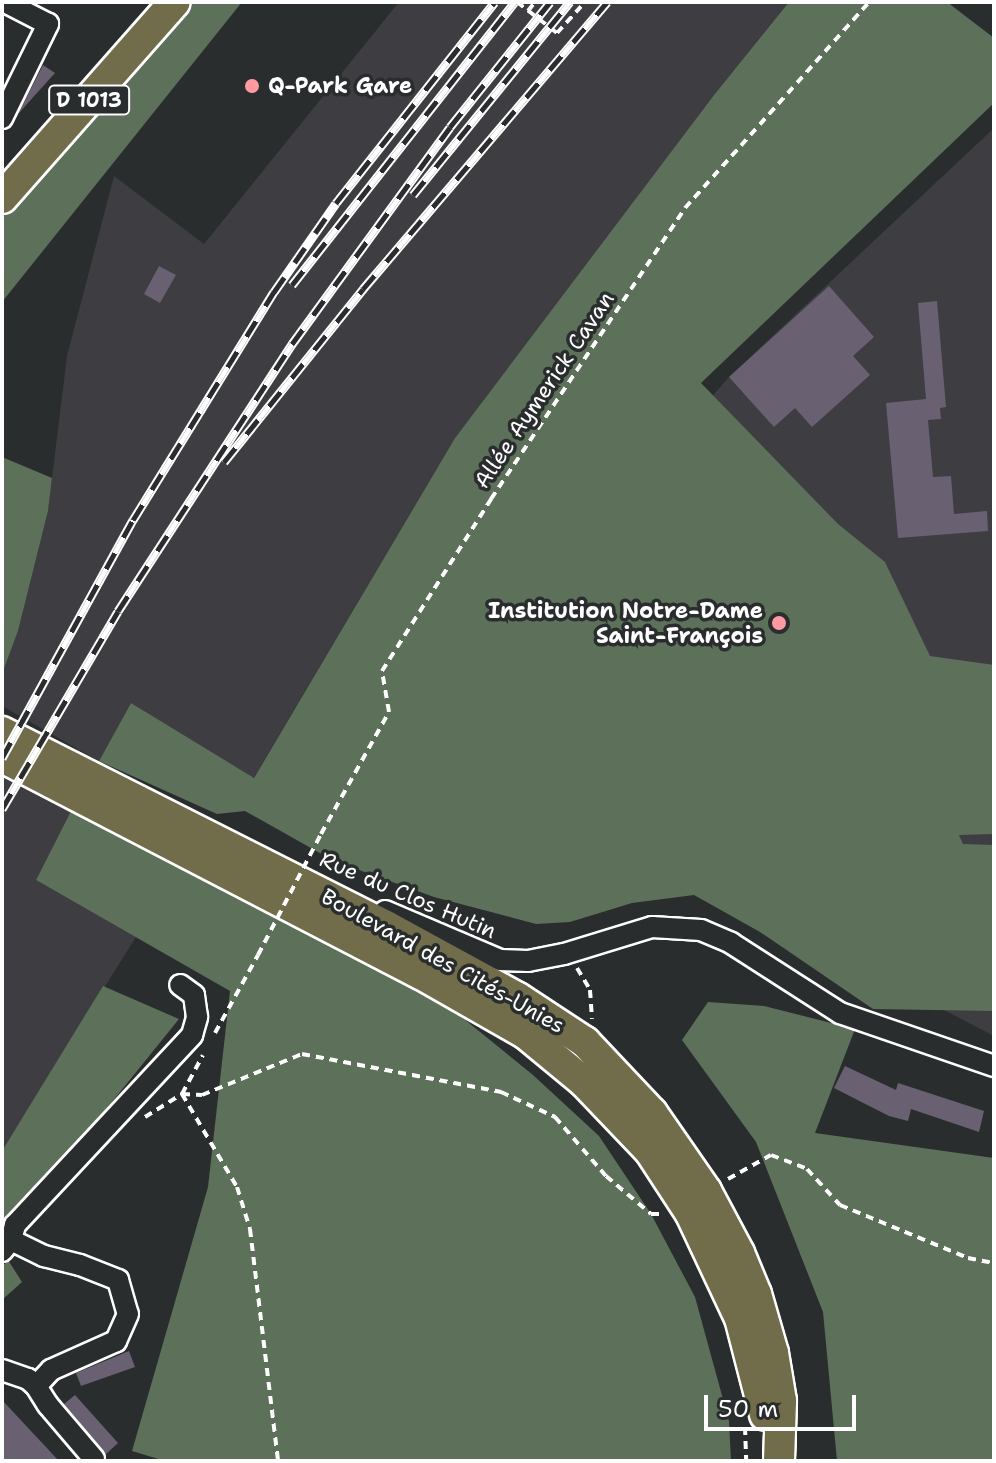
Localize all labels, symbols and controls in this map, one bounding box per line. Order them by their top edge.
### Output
place label: Q-Park Gare [268,73,412,99]
marker: Q-Park Gare [243,77,261,95]
road number: D 1013 [47,84,131,116]
street label: Allée Aymerick Cavan [468,287,620,493]
place label: Institution Notre‐Dame Saint‐François [488,597,763,648]
marker: Institution Notre‐Dame Saint‐François [770,614,788,632]
street label: Rue du Clos Hutin [316,846,500,944]
street label: Boulevard des Cités-Unies [317,883,569,1039]
scale bar [708,1379,860,1429]
text: 50 m [718,1393,778,1425]

